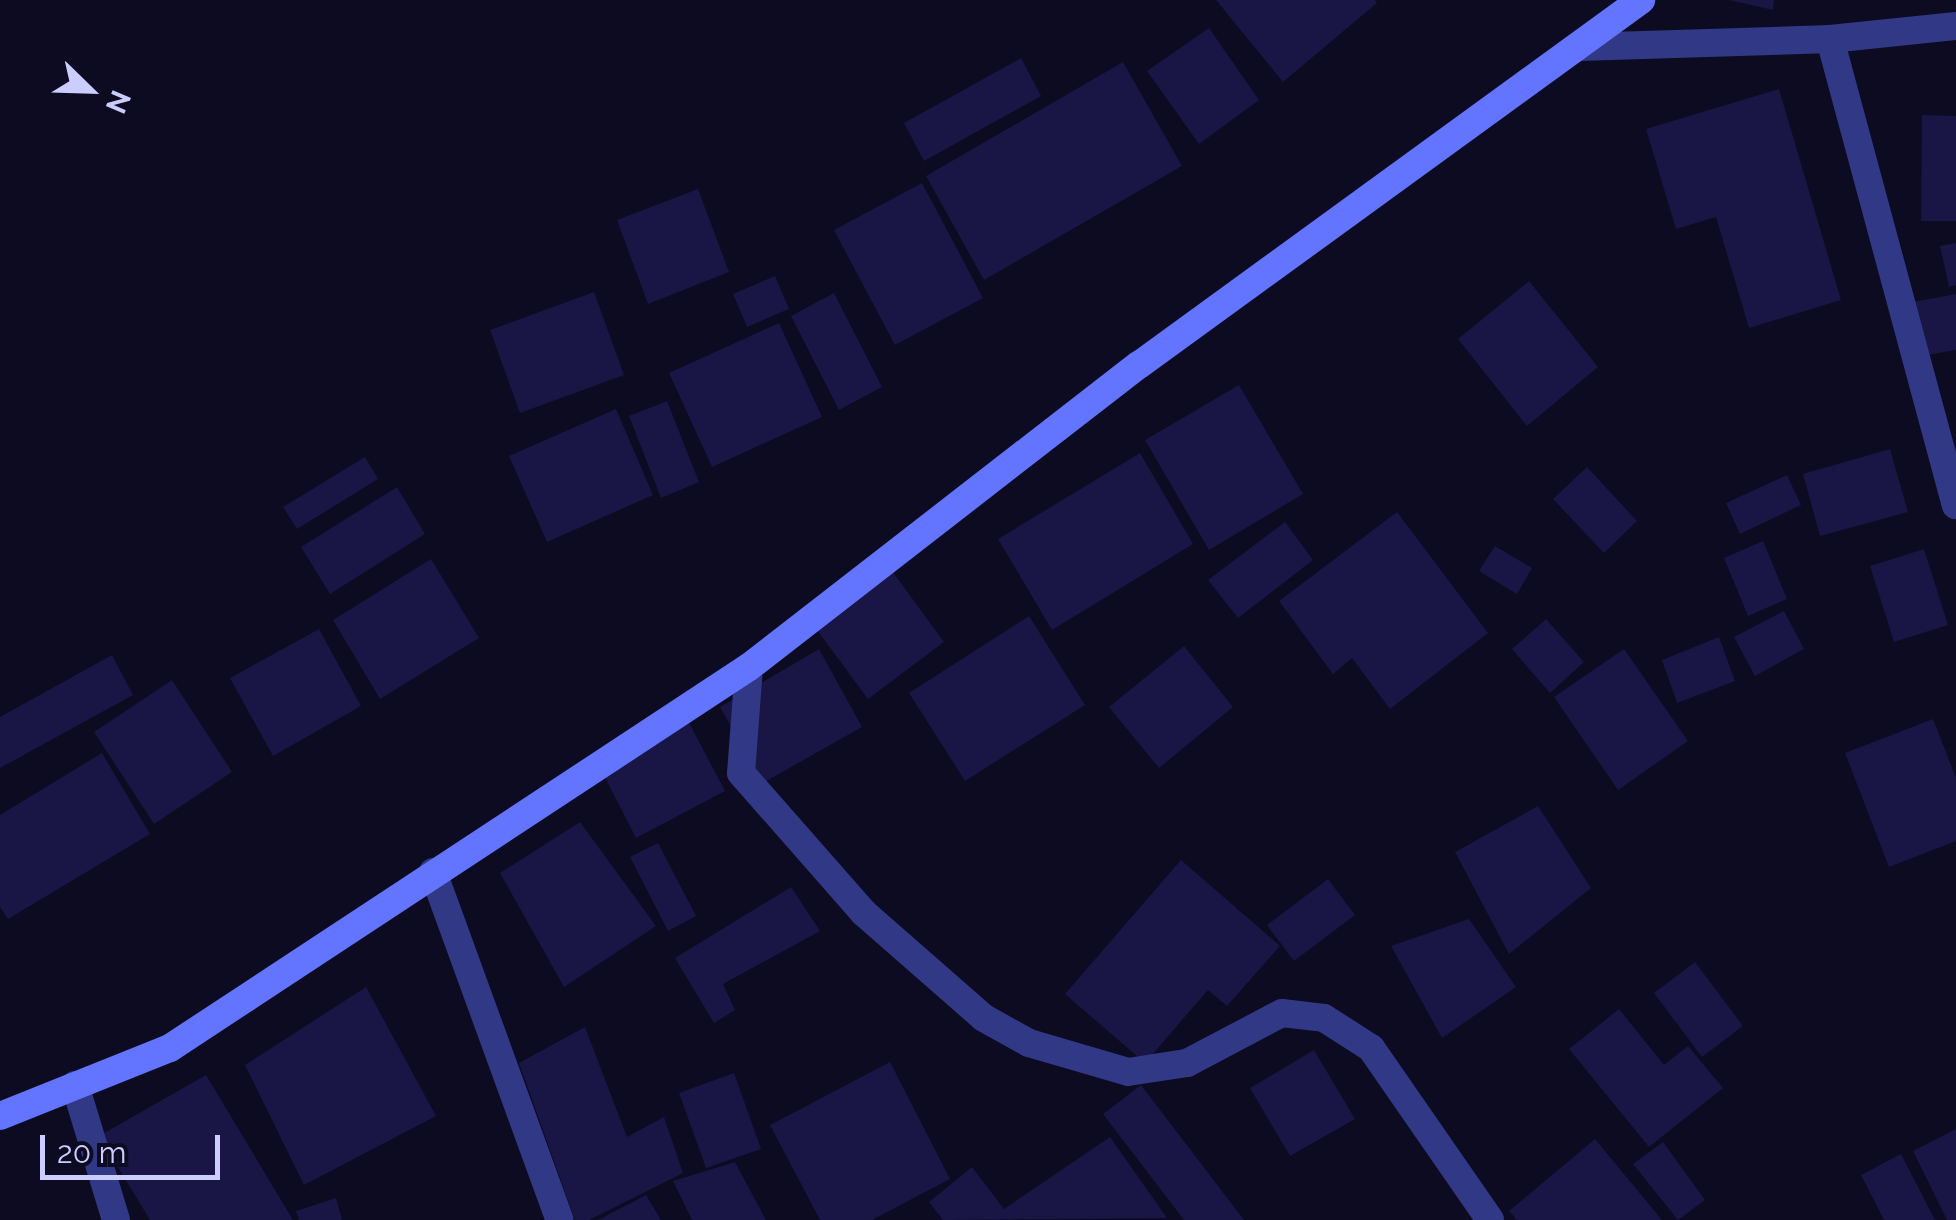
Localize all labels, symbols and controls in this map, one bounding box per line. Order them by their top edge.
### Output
north arrow [40,40,140,140]
text: N [99,86,137,118]
scale bar [45,1115,225,1177]
text: 20 m [57,1135,126,1170]

